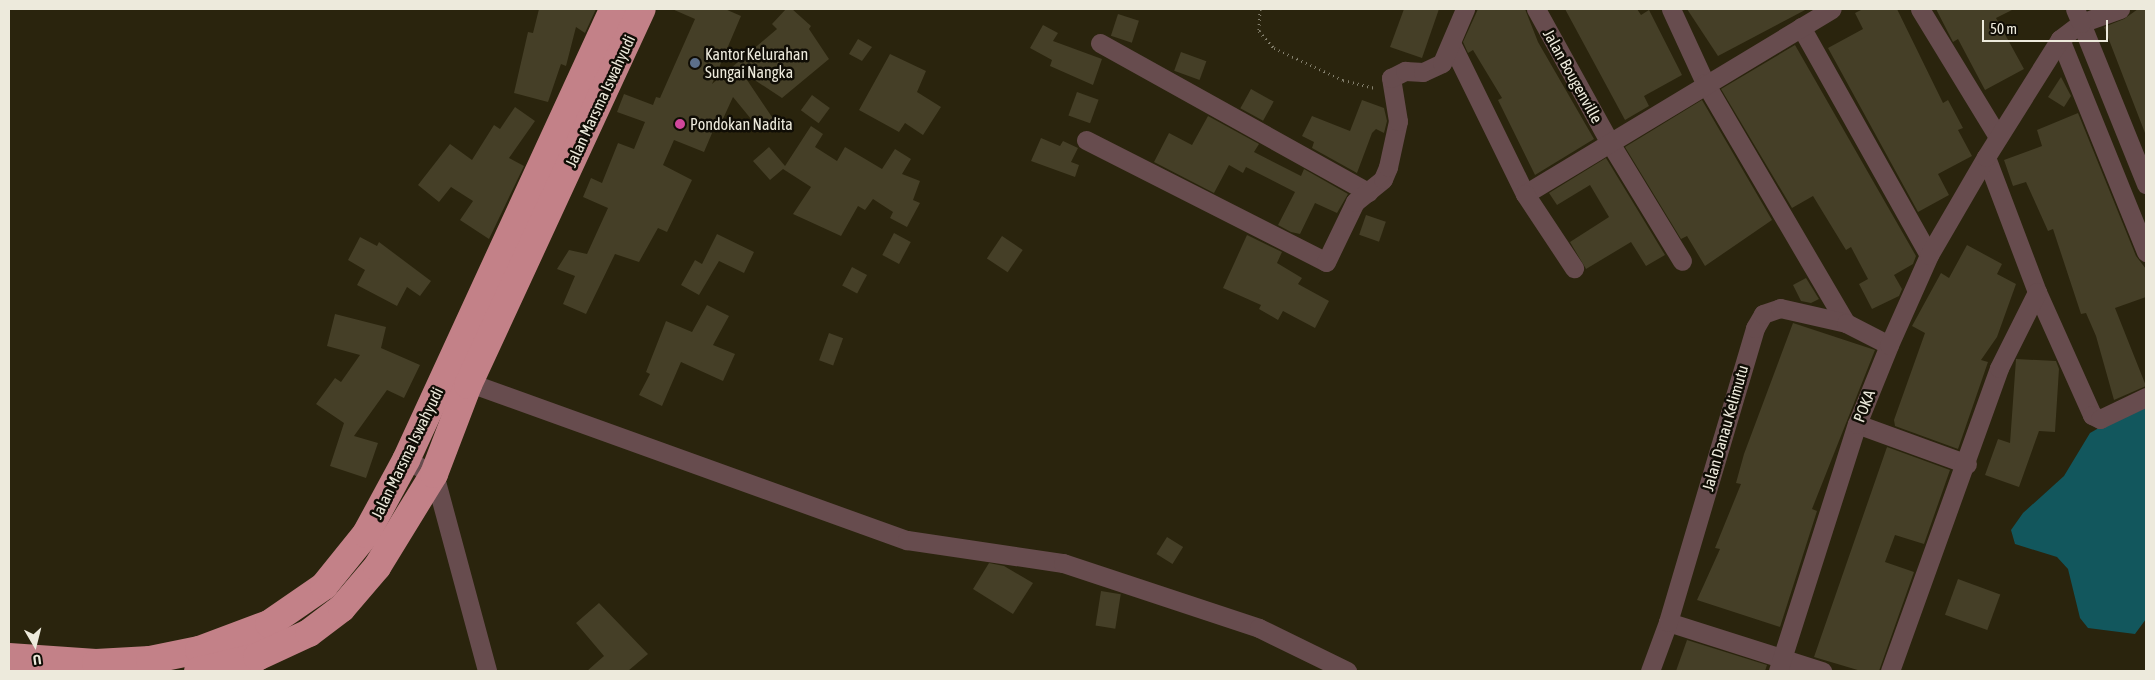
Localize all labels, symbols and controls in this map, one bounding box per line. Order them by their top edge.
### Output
scale bar [1985,10,2111,42]
text: 50 m [1990,20,2017,37]
street label: Jalan Bougenville [1539,26,1607,126]
street label: Jalan Marsma Iswahyudi [561,32,639,170]
place label: Kantor Kelurahan Sungai Nangka [705,44,808,82]
marker: Kantor Kelurahan Sungai Nangka [689,57,701,69]
place label: Pondokan Nadita [690,114,793,134]
marker: Pondokan Nadita [674,118,686,130]
street label: Jalan Danau Kelimutu [1698,363,1752,493]
street label: Jalan Marsma Iswahyudi [367,384,447,522]
street label: POKA [1849,387,1879,425]
north arrow [10,620,60,670]
text: U [32,651,42,668]

